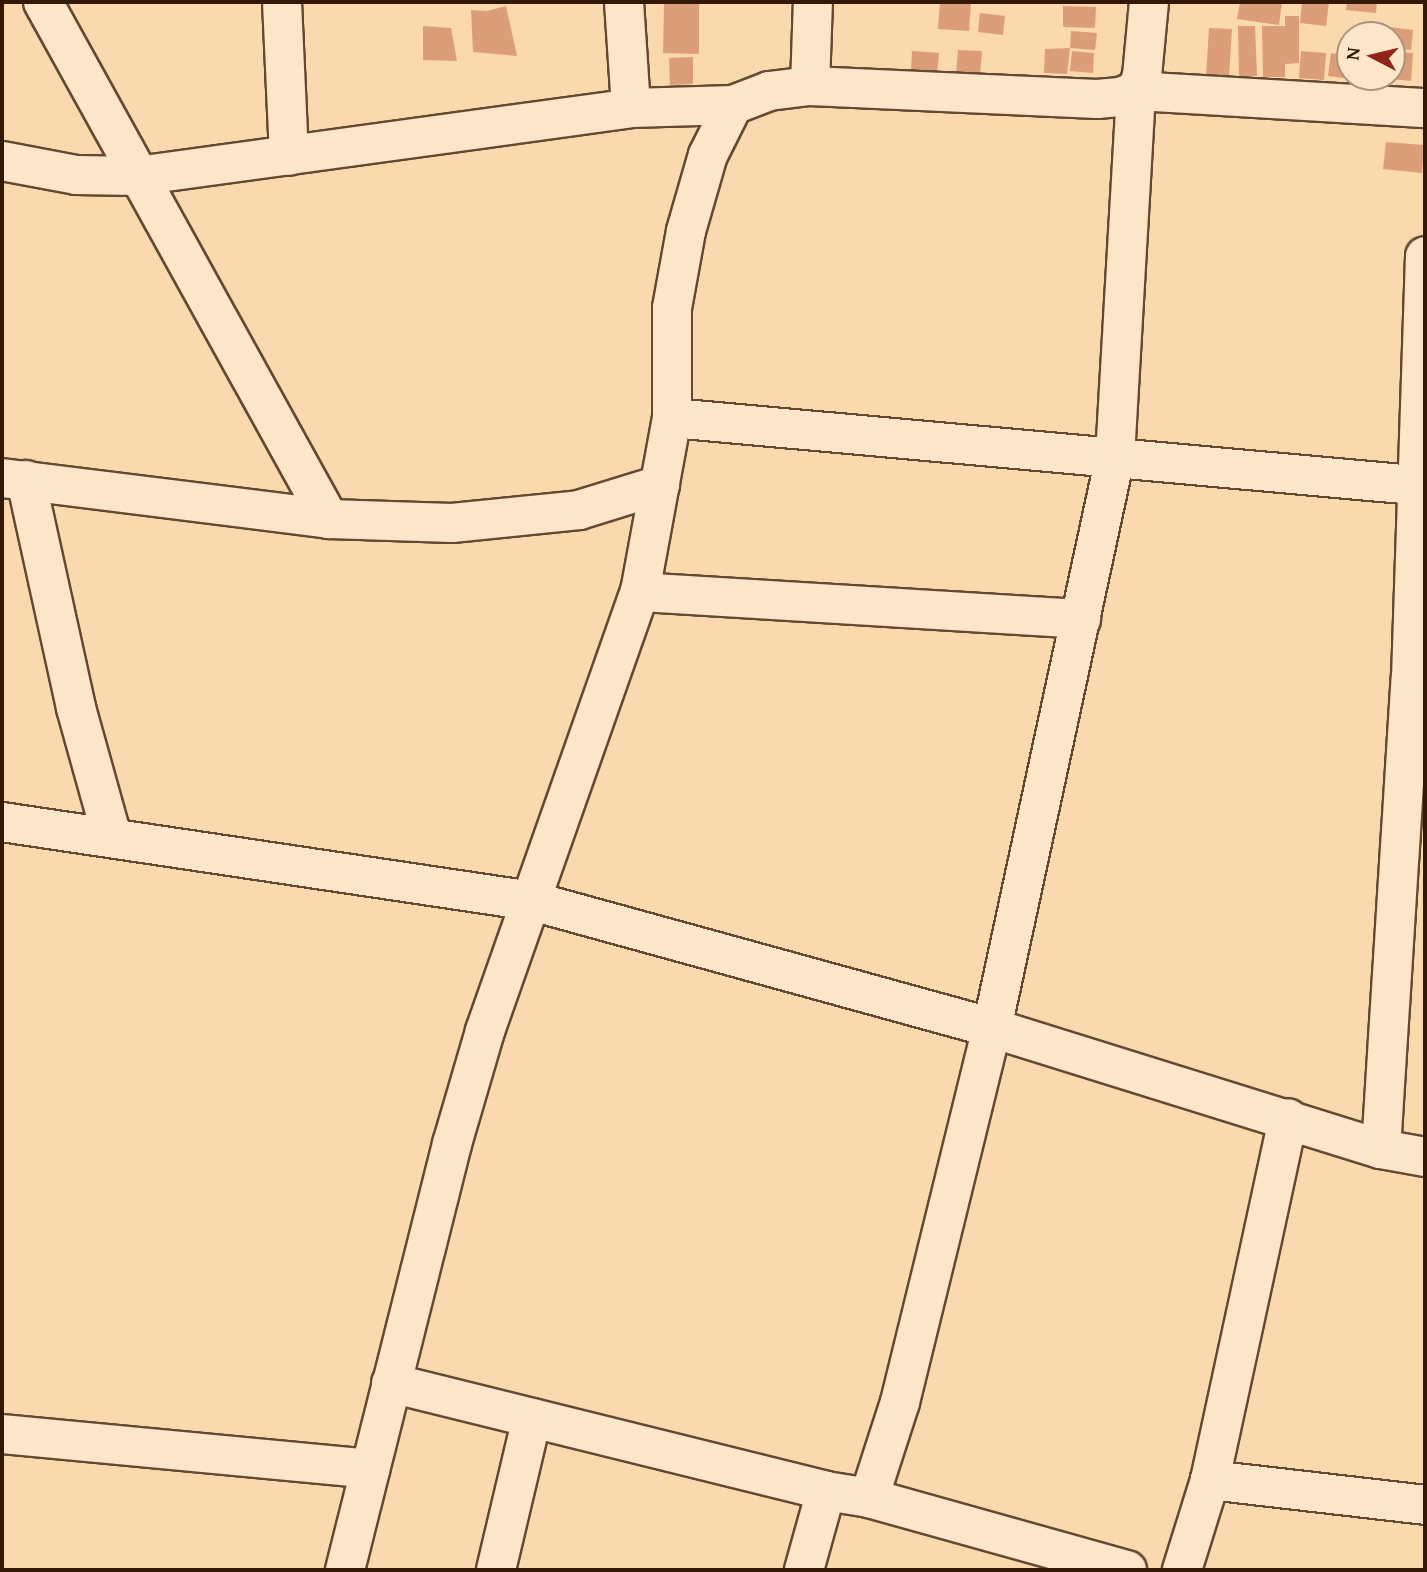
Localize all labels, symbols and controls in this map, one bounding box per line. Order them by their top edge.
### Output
north arrow [1336,21,1406,91]
text: N [1337,46,1367,62]

